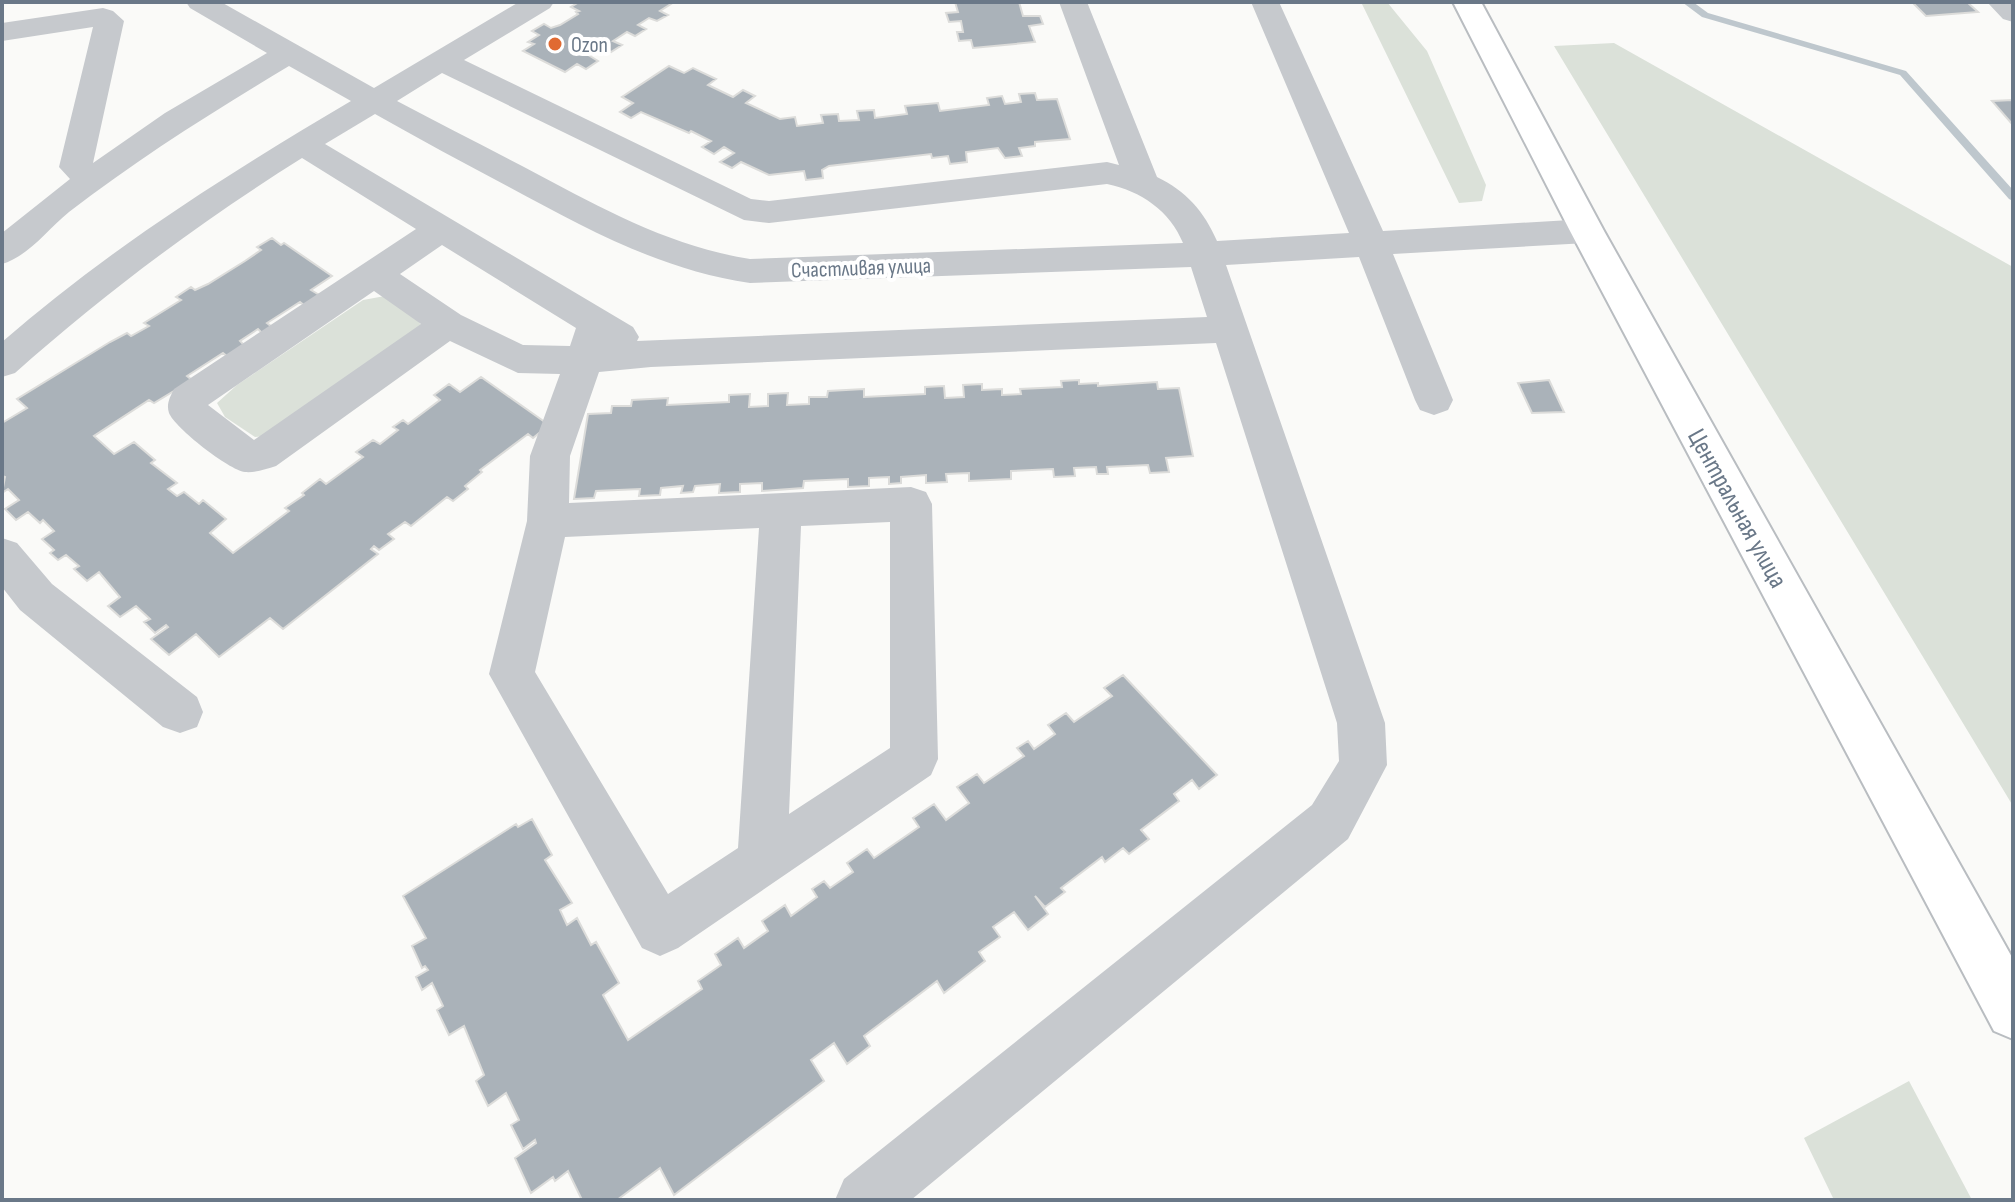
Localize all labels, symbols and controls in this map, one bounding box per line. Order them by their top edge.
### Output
place label: Ozon [571,32,608,59]
marker: Ozon [546,35,564,53]
street label: Счастливая улица [791,253,932,284]
street label: Центральная улица [1680,424,1793,594]

